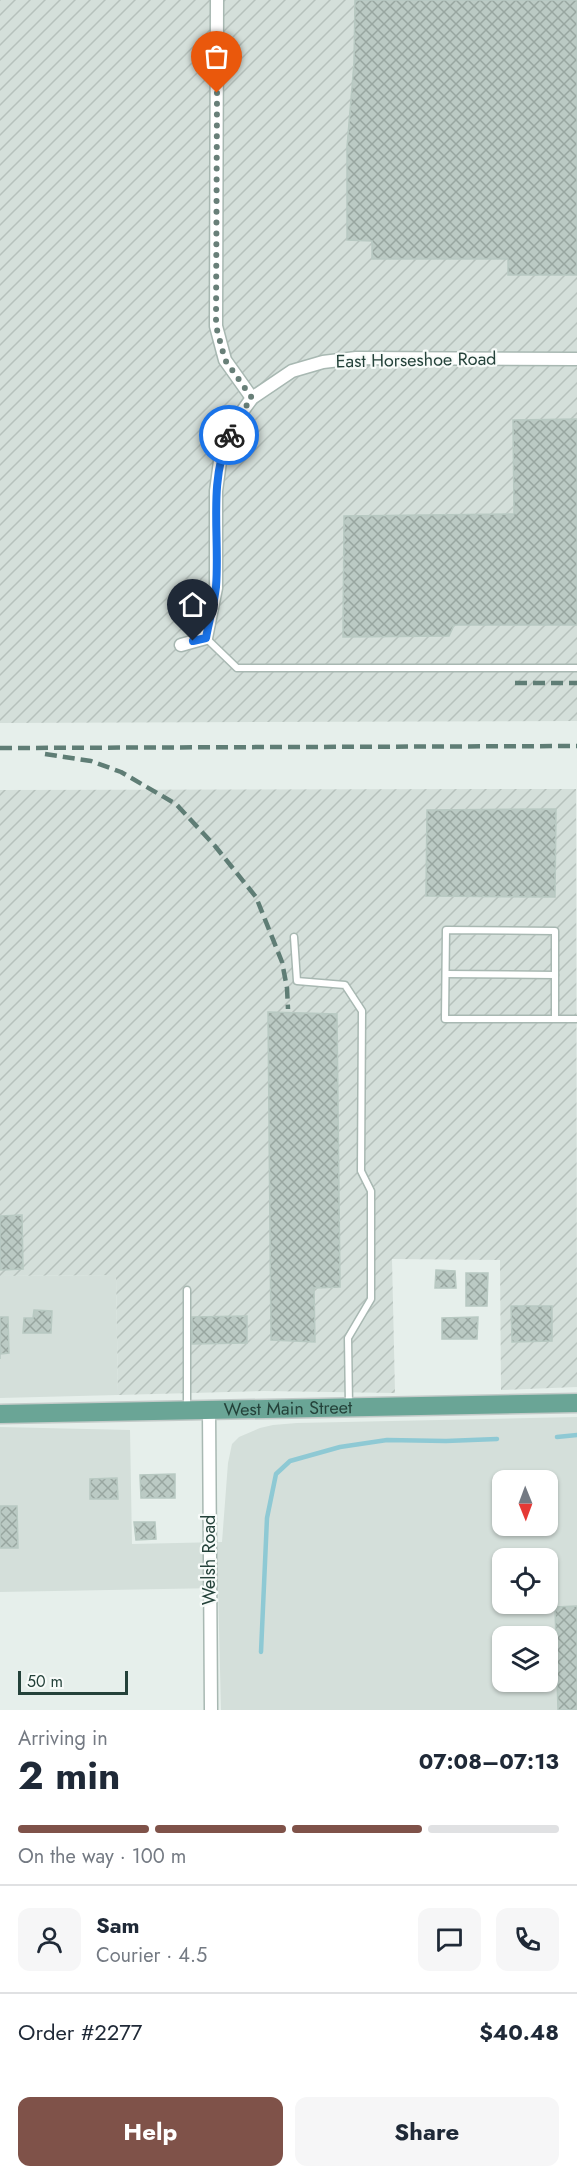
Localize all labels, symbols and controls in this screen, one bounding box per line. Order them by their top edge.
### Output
pin [191,31,242,93]
icon: bag [200,40,233,73]
street label: East Horseshoe Road [335,346,497,374]
courier [199,405,259,465]
icon: bike [213,419,246,452]
pin [167,579,218,641]
icon: home [176,588,209,621]
street label: West Main Street [223,1394,353,1423]
north arrow [492,1470,558,1536]
map controls [492,1470,558,1692]
street label: Welsh Road [196,1515,222,1605]
button: locate [492,1548,558,1614]
button: layers [492,1626,558,1692]
scale bar [18,1668,128,1696]
text: 50 m [27,1670,63,1693]
text: Arriving in [18,1724,108,1753]
text: 07:08–07:13 [419,1745,559,1777]
text: 2 min [18,1747,120,1804]
text: On the way · 100 m [18,1842,186,1871]
button: person [18,1908,81,1971]
button: chat [418,1908,481,1971]
button: phone [496,1908,559,1971]
text: Sam [96,1909,140,1941]
text: Courier · 4.5 [96,1941,207,1970]
text: Order #2277 [18,2016,142,2048]
text: $40.48 [479,2016,559,2048]
button: Help [18,2097,283,2166]
button: Share [295,2097,559,2166]

